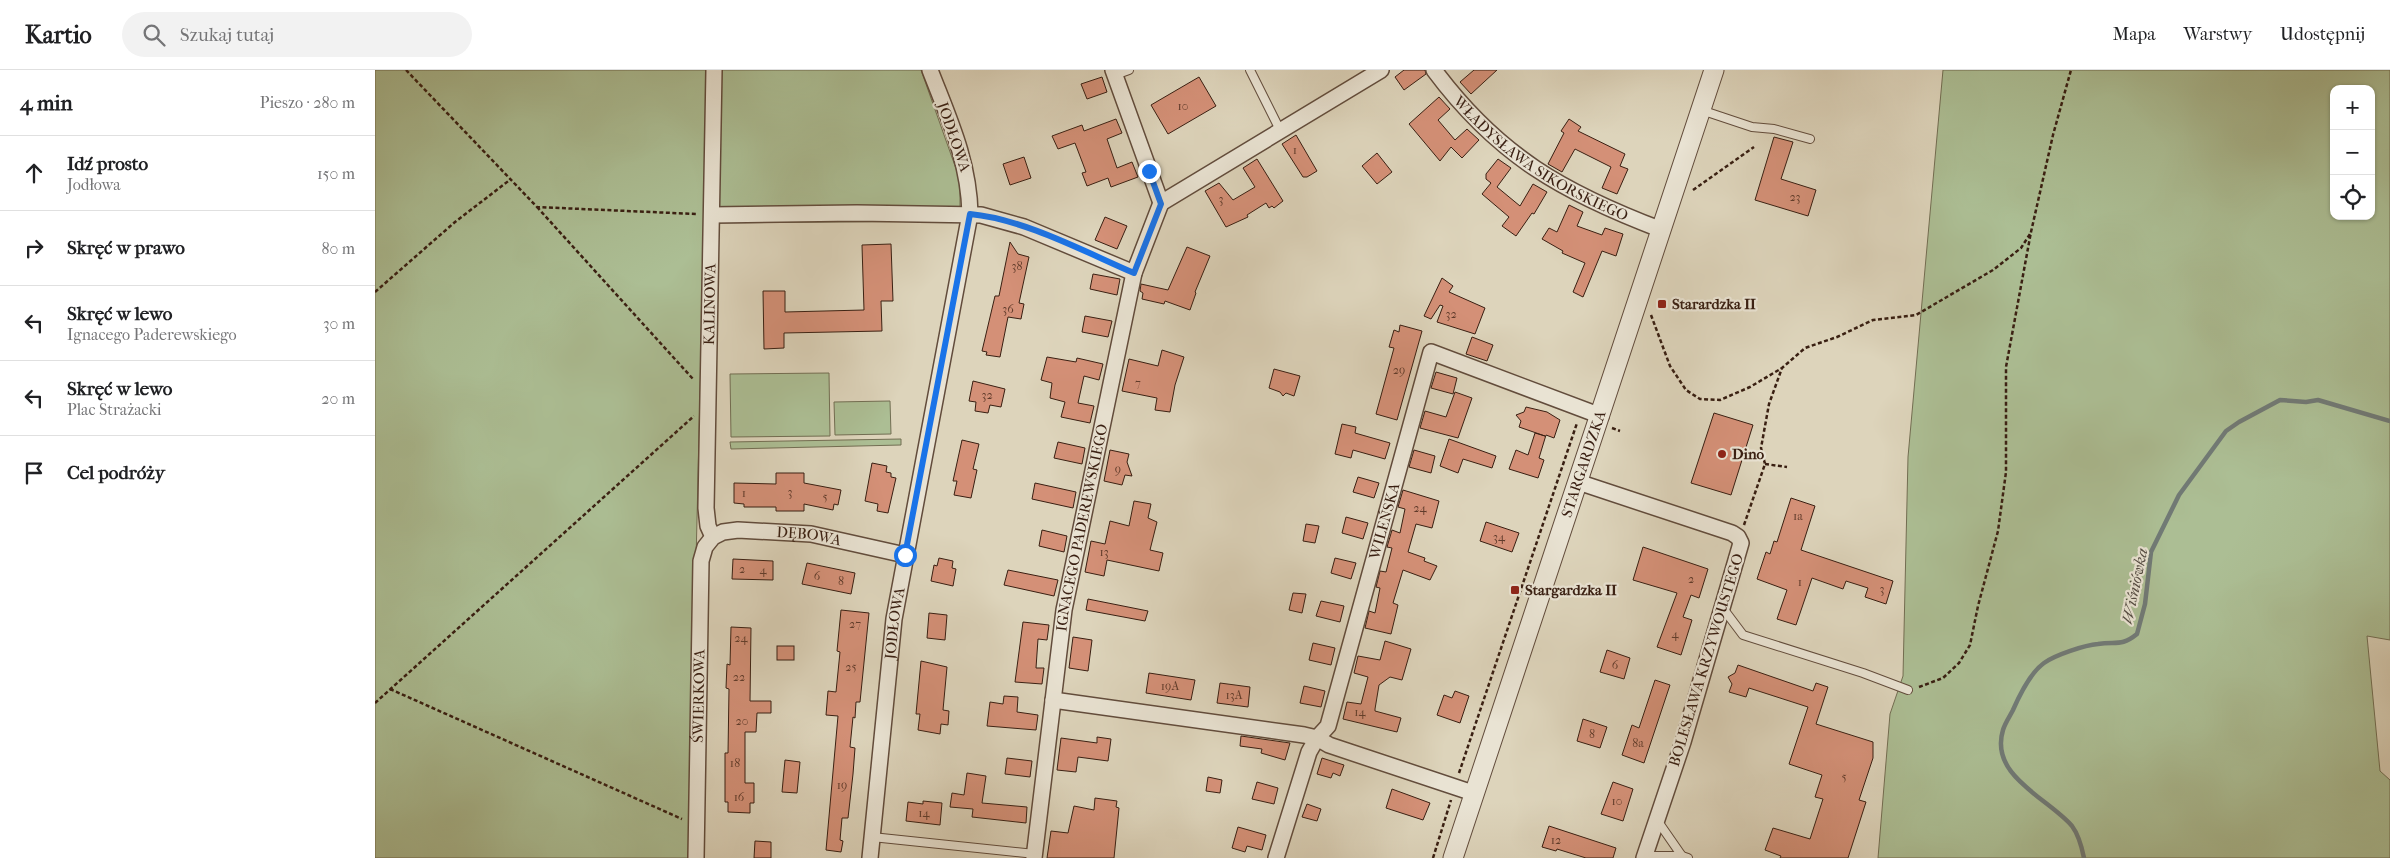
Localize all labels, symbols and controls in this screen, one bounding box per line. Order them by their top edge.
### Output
search box [122,12,472,57]
text: Kartio [25,21,92,49]
icon: search [140,21,168,49]
text: Szukaj tutaj [180,24,274,46]
text: Mapa [2113,24,2156,45]
text: Warstwy [2184,24,2252,45]
text: Udostępnij [2280,24,2365,45]
map controls [2330,85,2375,220]
button: + [2330,85,2375,130]
text: 4 min [20,91,73,115]
street label: WŁADYSŁAWA SIKORSKIEGO [1449,91,1631,225]
text: Pieszo · 280 m [260,93,355,112]
street label: JODŁOWA [933,99,974,174]
house number: 10 [1178,99,1188,113]
button: − [2330,130,2375,175]
house number: 1 [1293,143,1297,157]
text: Idź prosto [67,153,148,175]
icon: ahead [20,159,48,187]
route end [1138,160,1161,183]
text: 150 m [317,164,355,183]
text: Jodłowa [67,175,121,194]
button: locate [2330,175,2375,220]
house number: 23 [1789,190,1801,204]
house number: 3 [1219,192,1224,206]
icon: right [20,234,48,262]
text: Skręć w prawo [67,237,185,259]
text: 80 m [321,239,355,258]
house number: 38 [1012,259,1022,273]
street label: KALINOWA [700,263,719,345]
place label: Starardzka II [1672,295,1756,313]
marker: Starardzka II [1656,298,1668,310]
house number: 36 [1002,302,1014,316]
text: Skręć w lewo [67,303,173,325]
house number: 32 [1445,307,1457,321]
icon: left [20,309,48,337]
text: 30 m [323,314,355,333]
text: Ignacego Paderewskiego [67,325,237,344]
house number: 29 [1393,363,1405,377]
house number: 7 [1135,376,1141,390]
text: Skręć w lewo [67,378,173,400]
icon: left [20,384,48,412]
house number: 32 [981,388,993,402]
text: 20 m [321,389,355,408]
text: Plac Strażacki [67,400,162,419]
street label: STARGARDZKA [1557,408,1610,520]
street label: IGNACEGO PADEREWSKIEGO [1052,422,1111,632]
place label: Dino [1732,445,1765,463]
marker: Dino [1716,448,1728,460]
icon: arrive [20,459,48,487]
text: Cel podróży [67,462,165,484]
house number: 9 [1115,462,1121,476]
street label: WILEŃSKA [1365,481,1404,562]
house number: 3 [788,485,793,499]
house number: 1 [742,486,746,500]
house number: 5 [822,490,828,504]
house number: 24 [1413,501,1428,515]
house number: 1a [1793,509,1803,523]
street label: DĘBOWA [776,523,843,550]
house number: 34 [1493,530,1506,544]
route start [894,544,917,567]
house number: 13 [1099,545,1109,559]
water label: Wiśniówka [2117,547,2152,626]
street label: BOLESŁAWA KRZYWOUSTEGO [1665,551,1747,769]
house number: 2 [739,562,745,576]
house number: 4 [759,563,767,577]
house number: 6 [814,569,821,583]
house number: 2 [1688,572,1694,586]
house number: 8 [838,574,844,588]
house number: 1 [1798,575,1802,589]
place label: Stargardzka II [1525,581,1617,599]
house number: 3 [1880,582,1885,596]
marker: Stargardzka II [1509,584,1521,596]
street label: JODŁOWA [881,586,909,661]
house number: 27 [849,617,861,631]
house number: 4 [1671,627,1679,641]
house number: 24 [734,631,749,645]
street label: ŚWIERKOWA [689,649,709,743]
house number: 6 [1612,658,1619,672]
house number: 25 [845,660,857,674]
house number: 22 [733,670,745,684]
house number: 19A [1161,679,1179,693]
house number: 13A [1226,688,1243,702]
house number: 14 [1354,705,1367,719]
house number: 20 [736,714,748,728]
house number: 8 [1589,727,1595,741]
house number: 8a [1632,736,1644,750]
house number: 18 [730,756,740,770]
house number: 5 [1841,770,1847,784]
house number: 19 [837,778,847,792]
house number: 16 [734,790,745,804]
house number: 10 [1612,794,1622,808]
house number: 14 [918,806,931,820]
house number: 12 [1551,833,1561,847]

